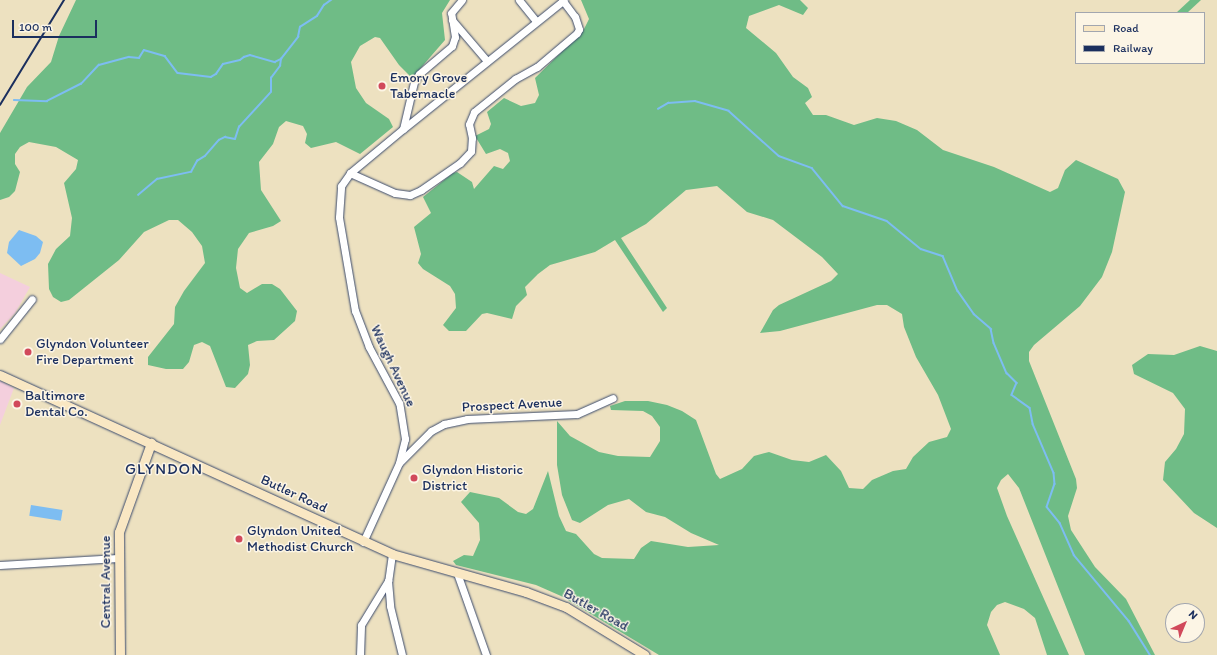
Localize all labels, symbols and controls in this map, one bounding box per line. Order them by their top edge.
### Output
scale bar [14,12,99,38]
legend [1075,12,1205,64]
text: 100 m [19,20,52,34]
text: Road [1113,21,1139,35]
text: Railway [1113,41,1153,55]
place label: Emory Grove Tabernacle [390,70,467,102]
marker: Emory Grove Tabernacle [377,81,387,91]
street label: Waugh Avenue [367,323,419,409]
place label: Glyndon Volunteer Fire Department [36,336,148,368]
marker: Glyndon Volunteer Fire Department [23,347,33,357]
place label: Baltimore Dental Co. [25,388,88,420]
street label: Prospect Avenue [462,394,562,416]
marker: Baltimore Dental Co. [12,399,22,409]
district label: GLYNDON [125,459,203,479]
place label: Glyndon Historic District [422,462,523,494]
street label: Butler Road [258,471,330,517]
marker: Glyndon Historic District [409,473,419,483]
place label: Glyndon United Methodist Church [247,523,354,556]
marker: Glyndon United Methodist Church [234,534,244,544]
street label: Central Avenue [98,536,114,628]
street label: Butler Road [561,585,631,635]
north arrow [1165,603,1205,643]
text: N [1186,607,1200,622]

